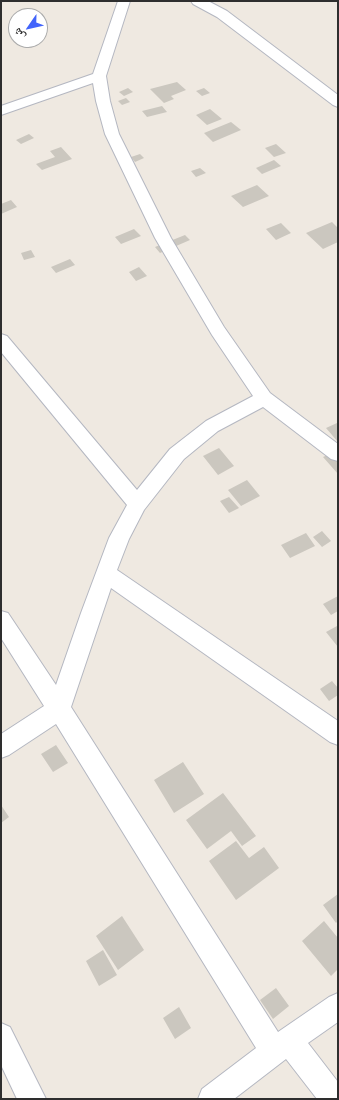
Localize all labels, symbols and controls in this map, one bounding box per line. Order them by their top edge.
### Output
north arrow [8,8,48,48]
text: ش [11,26,27,42]

